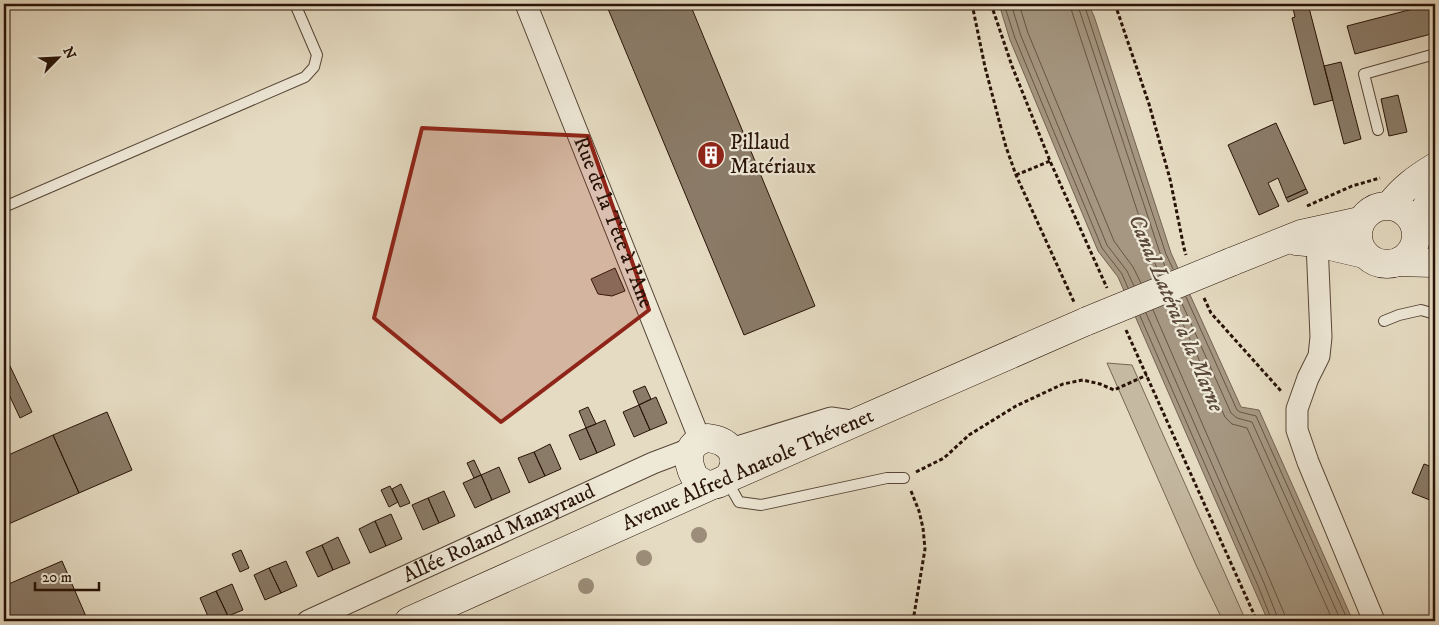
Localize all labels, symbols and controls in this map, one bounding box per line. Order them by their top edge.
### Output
north arrow [32,32,82,82]
text: N [58,44,80,62]
place label: Pillaud Matériaux [730,130,816,180]
street label: Rue de la Tête à l'Ane [567,133,659,312]
building icon: Pillaud Matériaux [696,140,726,170]
water label: Canal Latéral à la Marne [1122,210,1230,416]
street label: Avenue Alfred Anatole Thévenet [618,403,878,537]
street label: Allée Roland Manayraud [399,478,600,589]
scale bar [35,560,99,592]
text: 20 m [42,568,72,587]

